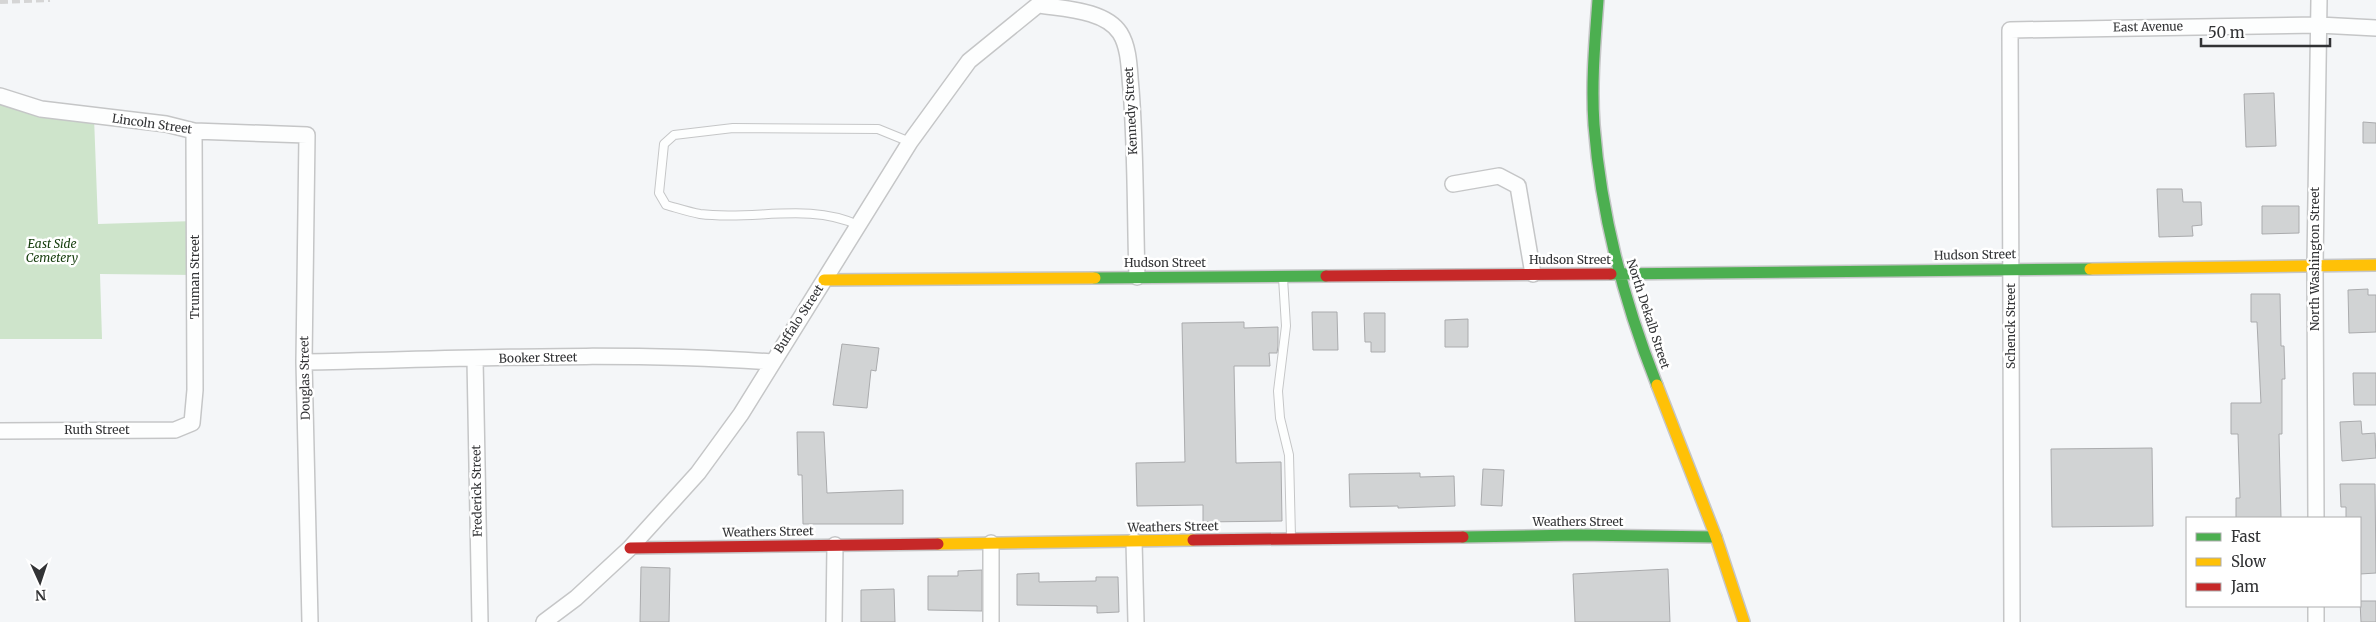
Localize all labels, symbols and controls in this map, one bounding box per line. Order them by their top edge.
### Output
scale bar [2201,15,2330,47]
street label: East Avenue [2113,18,2183,35]
text: 50 m [2208,23,2245,42]
street label: Kennedy Street [1121,66,1140,156]
street label: Lincoln Street [111,110,193,137]
street label: North Washington Street [2307,187,2322,331]
street label: Truman Street [187,234,202,319]
park label: East Side Cemetery [26,236,79,265]
street label: Hudson Street [1934,246,2016,263]
street label: Hudson Street [1529,252,1611,267]
street label: Hudson Street [1124,255,1206,270]
street label: North Dekalb Street [1624,257,1673,371]
street label: Buffalo Street [771,281,827,356]
street label: Schenck Street [2003,283,2018,369]
street label: Douglas Street [296,336,313,420]
street label: Booker Street [499,349,578,366]
street label: Ruth Street [64,422,130,437]
street label: Frederick Street [468,445,485,537]
street label: Weathers Street [1531,514,1624,529]
legend [2186,517,2361,607]
street label: Weathers Street [1126,518,1219,535]
street label: Weathers Street [721,523,814,540]
text: Fast [2231,527,2261,546]
text: Slow [2231,552,2266,571]
north arrow [15,557,65,607]
text: Jam [2230,577,2259,596]
text: N [35,586,47,604]

